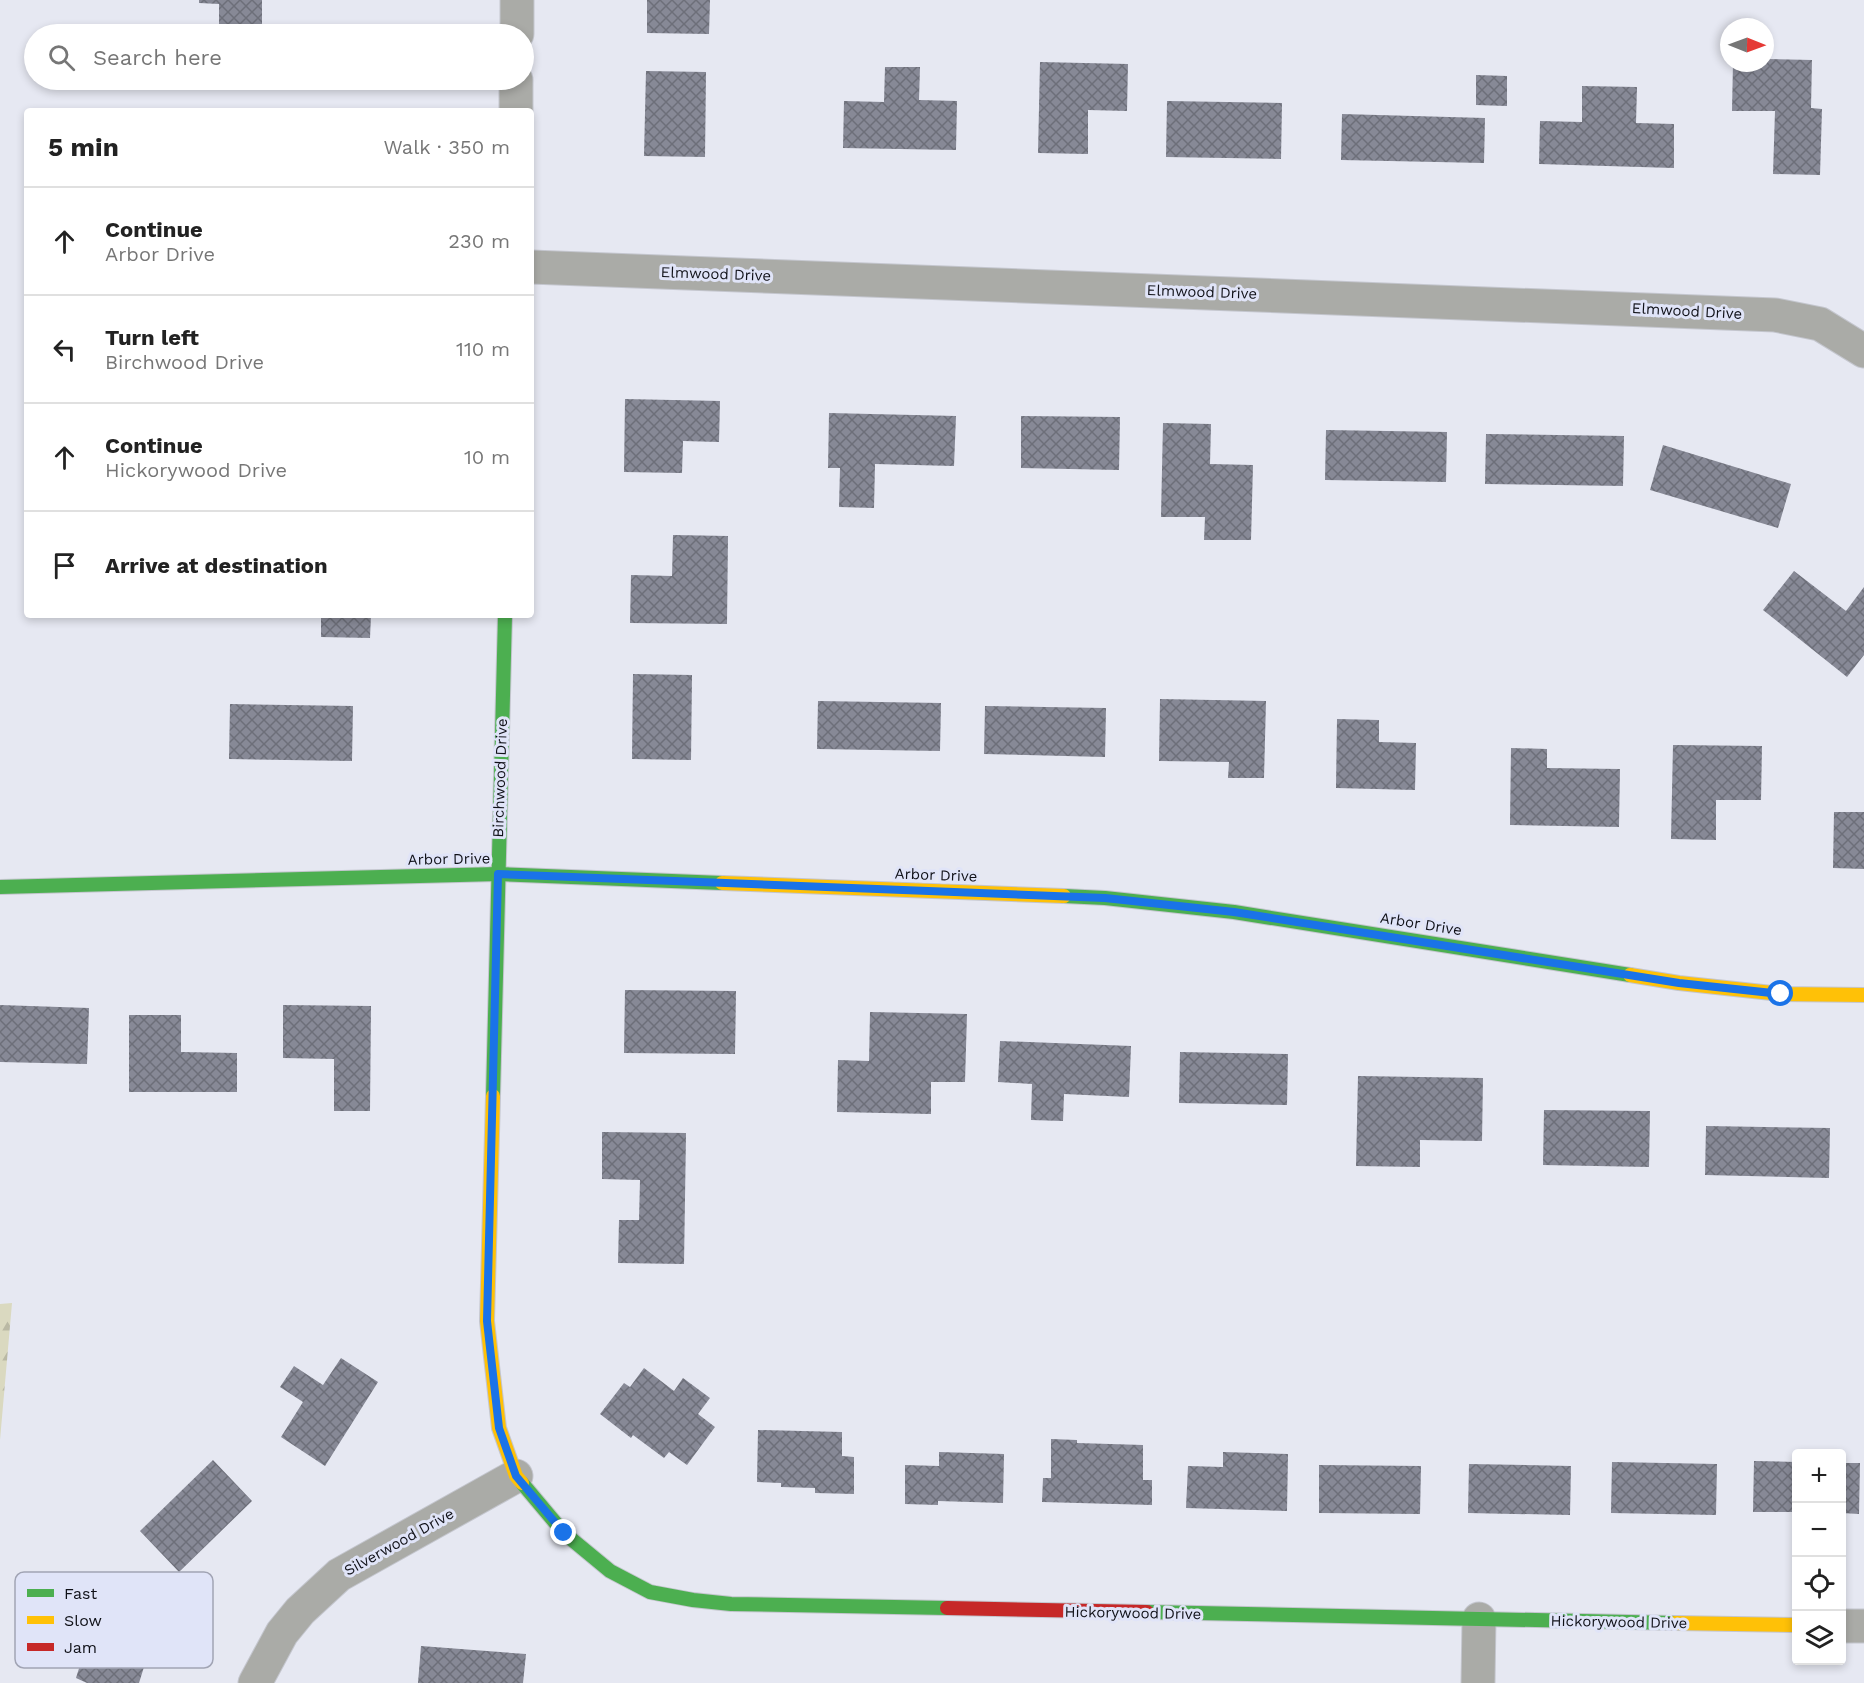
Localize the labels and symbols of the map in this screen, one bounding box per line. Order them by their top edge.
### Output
north arrow [1720,18,1774,72]
street label: Elmwood Drive [660,263,772,285]
street label: Elmwood Drive [1146,281,1258,303]
street label: Elmwood Drive [1631,299,1743,323]
street label: Birchwood Drive [489,718,511,838]
street label: Arbor Drive [408,849,490,869]
street label: Arbor Drive [894,865,978,885]
street label: Arbor Drive [1379,909,1463,939]
route start [1767,980,1793,1006]
street label: Silverwood Drive [341,1504,457,1580]
route end [550,1519,576,1545]
legend [15,1572,213,1668]
text: Fast [64,1584,97,1603]
street label: Hickorywood Drive [1065,1603,1201,1623]
text: Slow [64,1611,102,1630]
street label: Hickorywood Drive [1551,1612,1687,1632]
text: Jam [64,1638,97,1657]

